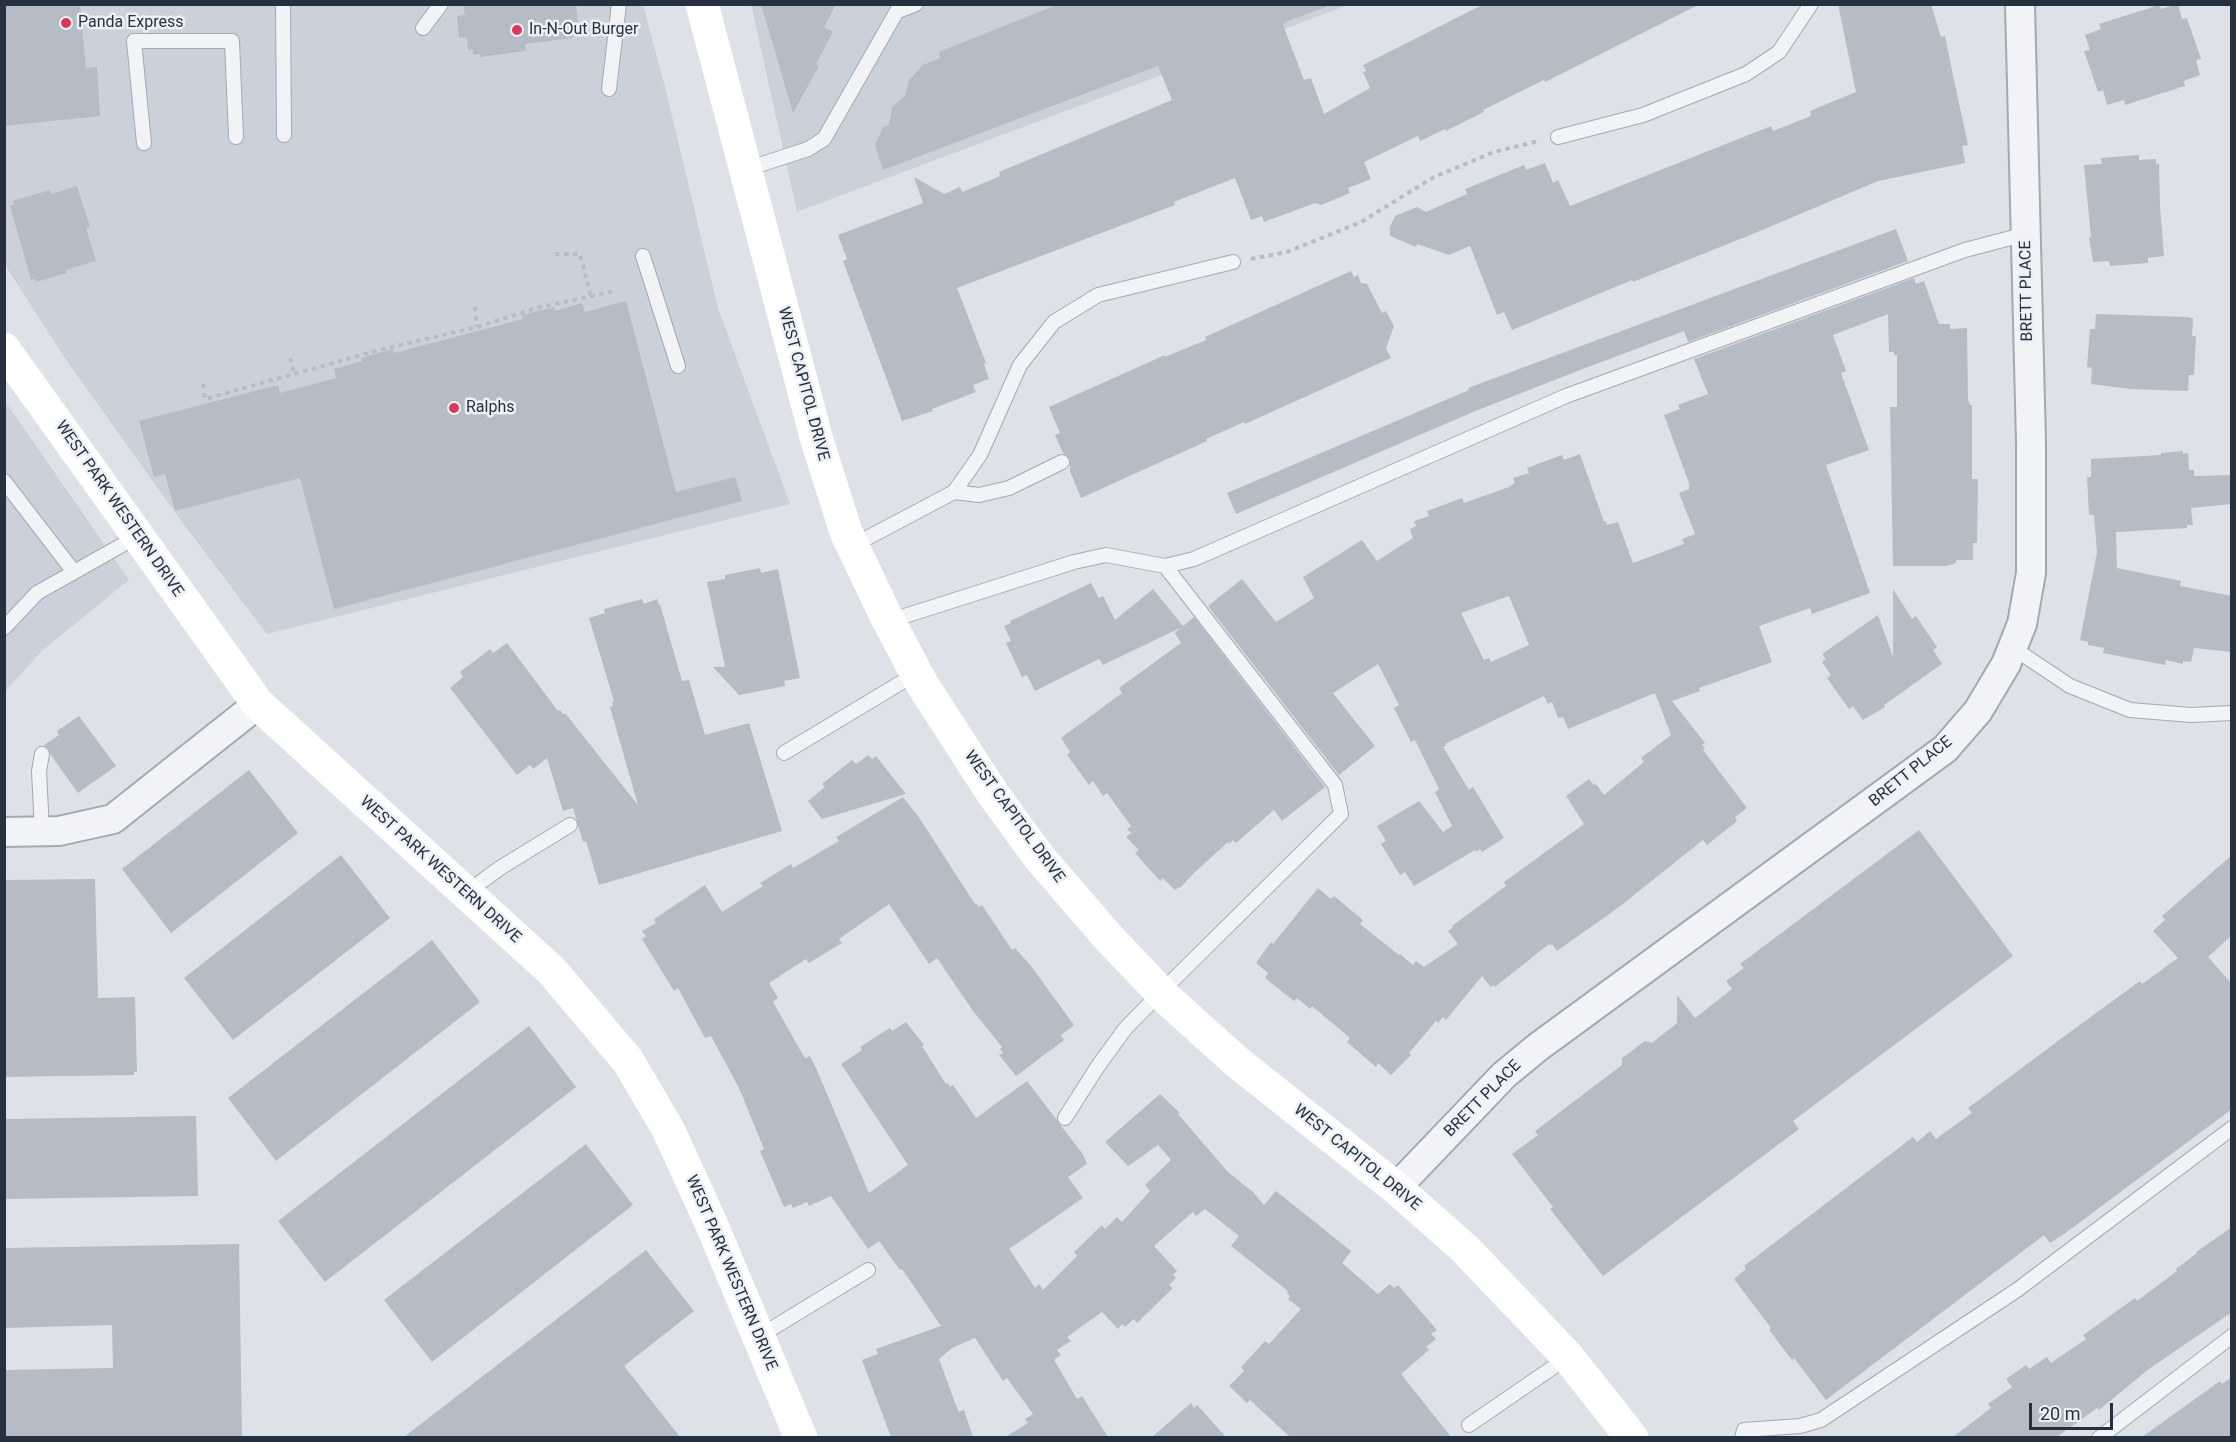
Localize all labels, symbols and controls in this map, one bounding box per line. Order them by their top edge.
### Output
place label: Panda Express [78,13,184,33]
marker: Panda Express [59,16,73,30]
place label: In-N-Out Burger [529,20,638,40]
marker: In-N-Out Burger [510,23,524,37]
street label: BRETT PLACE [2017,240,2037,342]
street label: WEST CAPITOL DRIVE [773,305,833,463]
place label: Ralphs [466,398,515,418]
marker: Ralphs [447,401,461,415]
street label: WEST PARK WESTERN DRIVE [51,417,187,601]
street label: BRETT PLACE [1866,733,1956,811]
street label: WEST CAPITOL DRIVE [960,747,1068,887]
street label: WEST PARK WESTERN DRIVE [355,793,525,947]
street label: BRETT PLACE [1441,1057,1525,1141]
street label: WEST CAPITOL DRIVE [1289,1101,1425,1215]
street label: WEST PARK WESTERN DRIVE [681,1172,781,1374]
scale bar [2032,1391,2116,1429]
text: 20 m [2040,1403,2080,1424]

